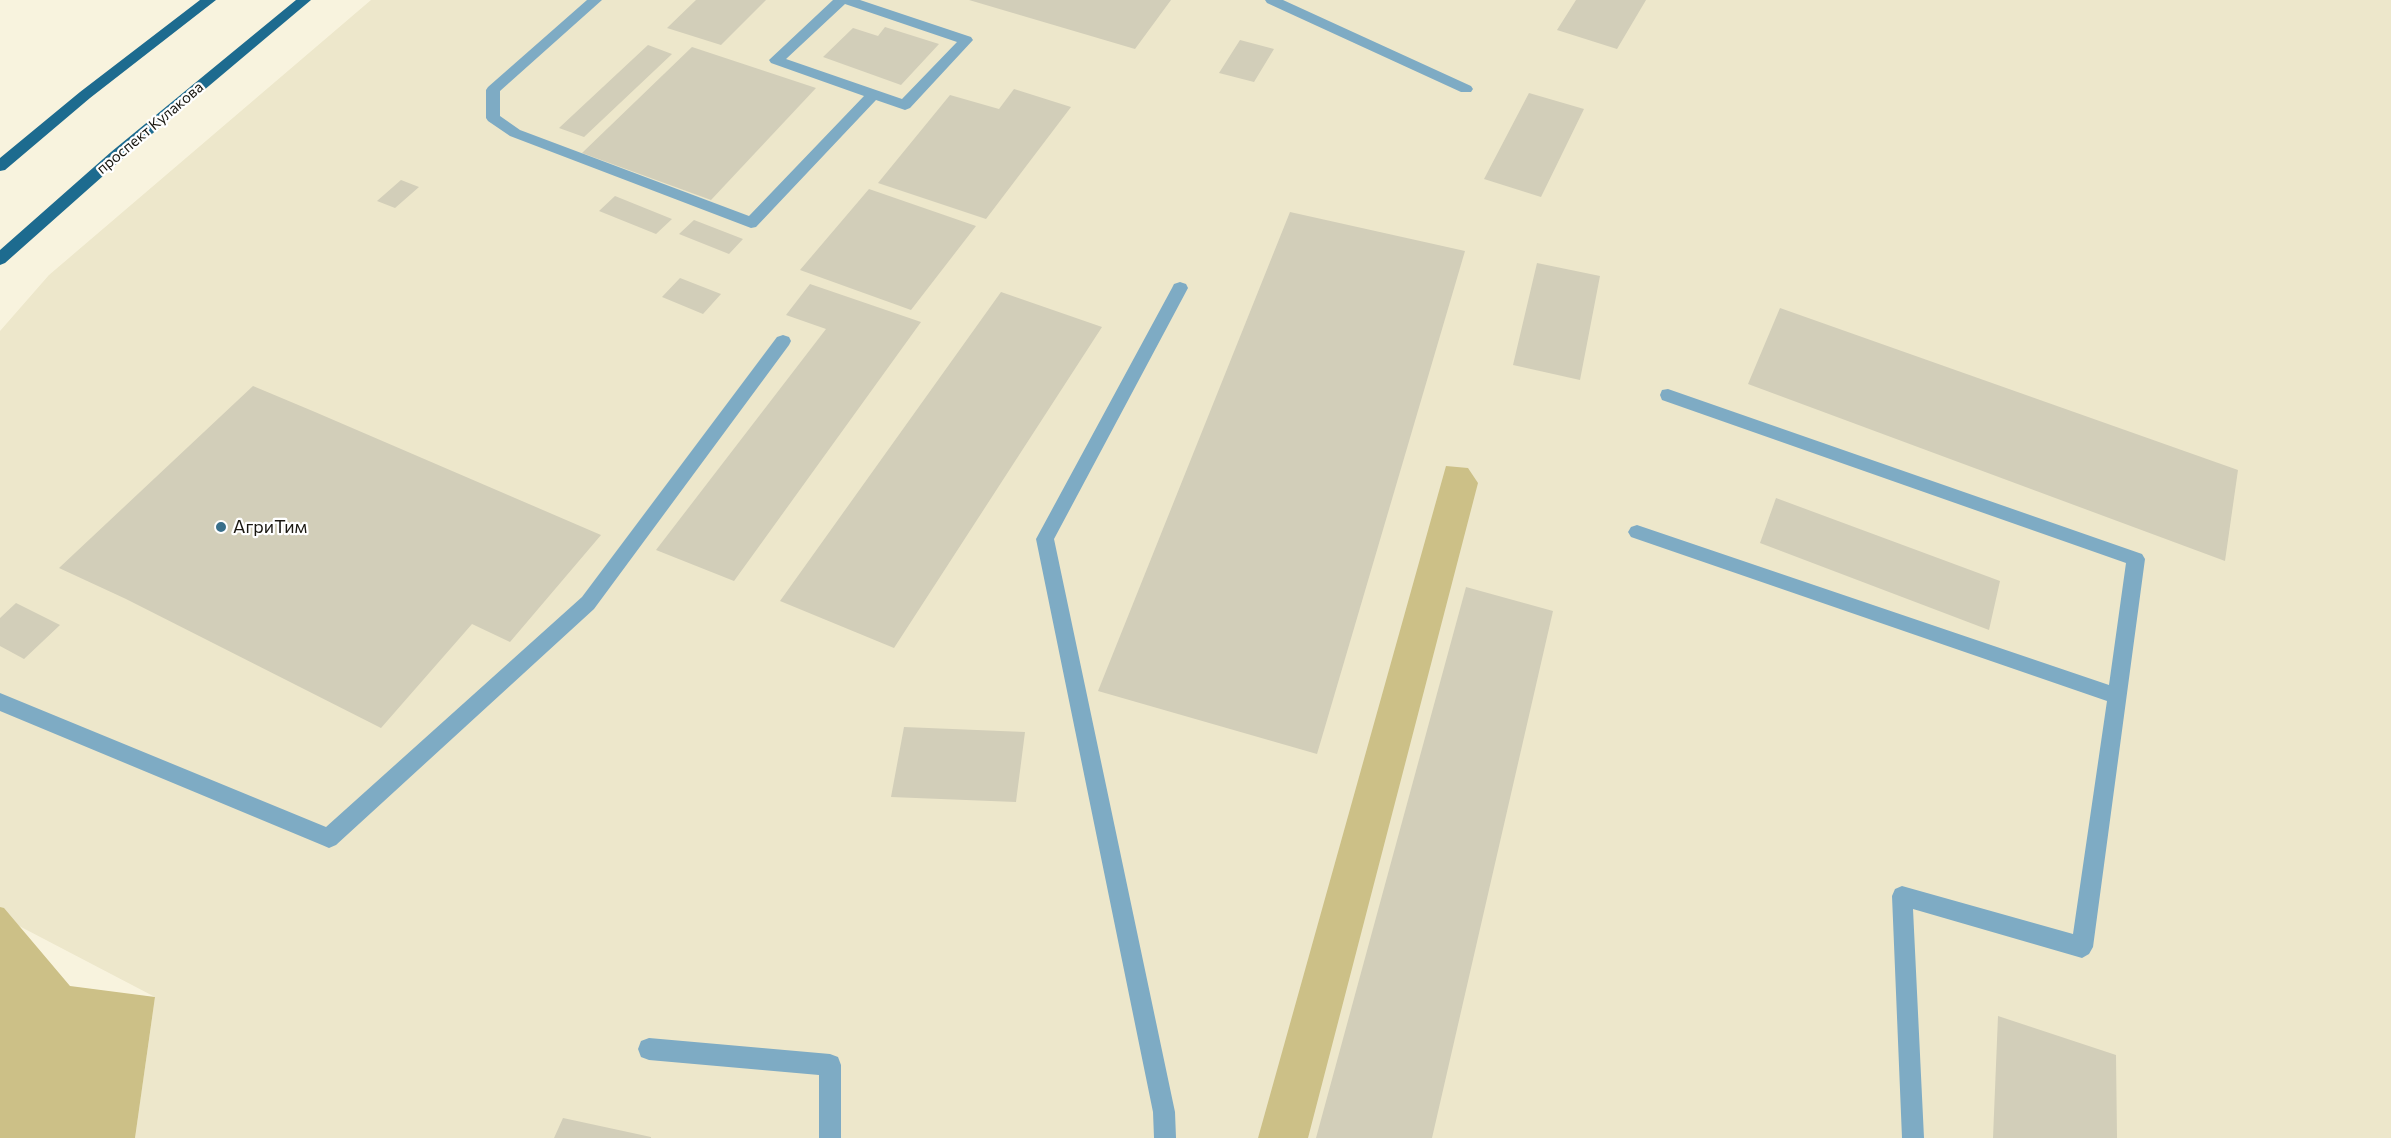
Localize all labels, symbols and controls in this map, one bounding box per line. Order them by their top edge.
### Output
street label: проспект Кулакова [93,78,207,178]
place label: АгриТим [233,516,307,538]
marker: АгриТим [214,520,228,534]

